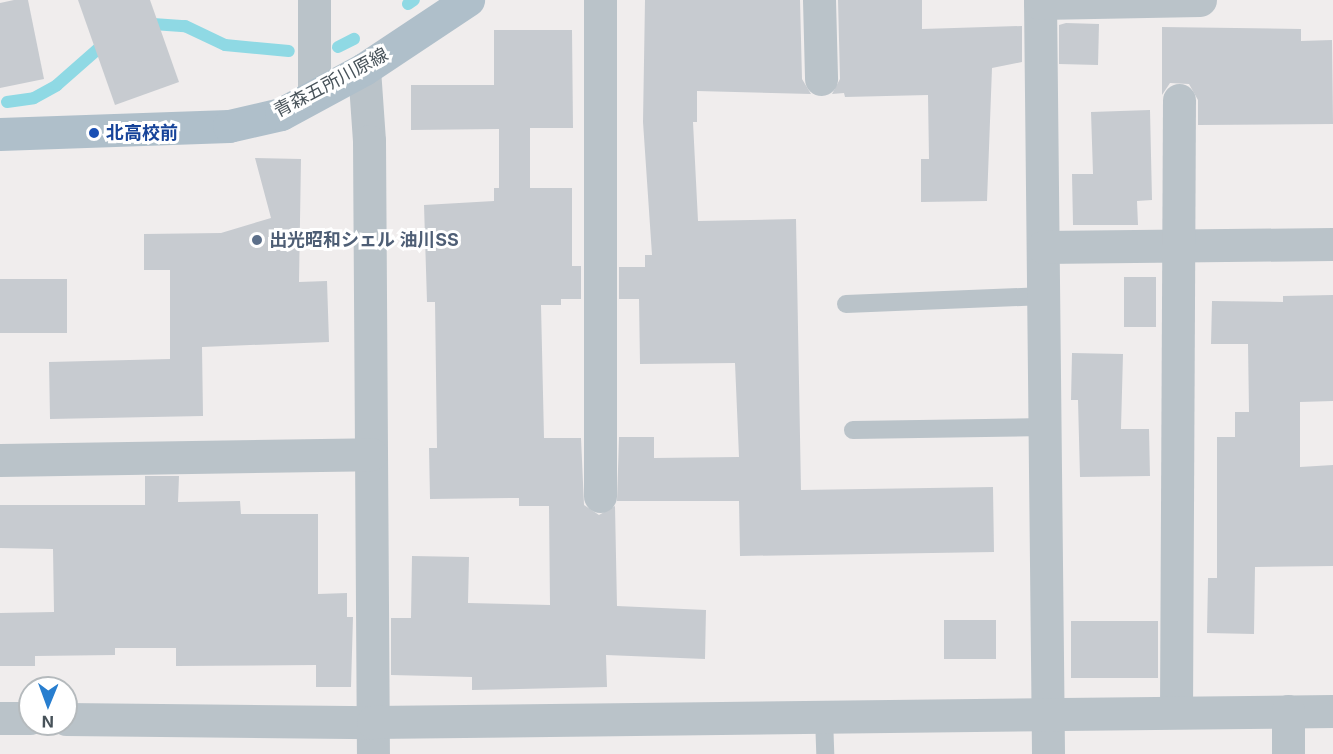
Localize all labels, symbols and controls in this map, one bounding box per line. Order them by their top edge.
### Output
street label: 青森五所川原線 [270,44,392,122]
place label: 北高校前 [106,122,178,144]
marker: 北高校前 [87,126,101,140]
place label: 出光昭和シェル 油川SS [269,229,459,251]
marker: 出光昭和シェル 油川SS [250,233,264,247]
north arrow [18,676,78,736]
text: N [41,712,54,732]

